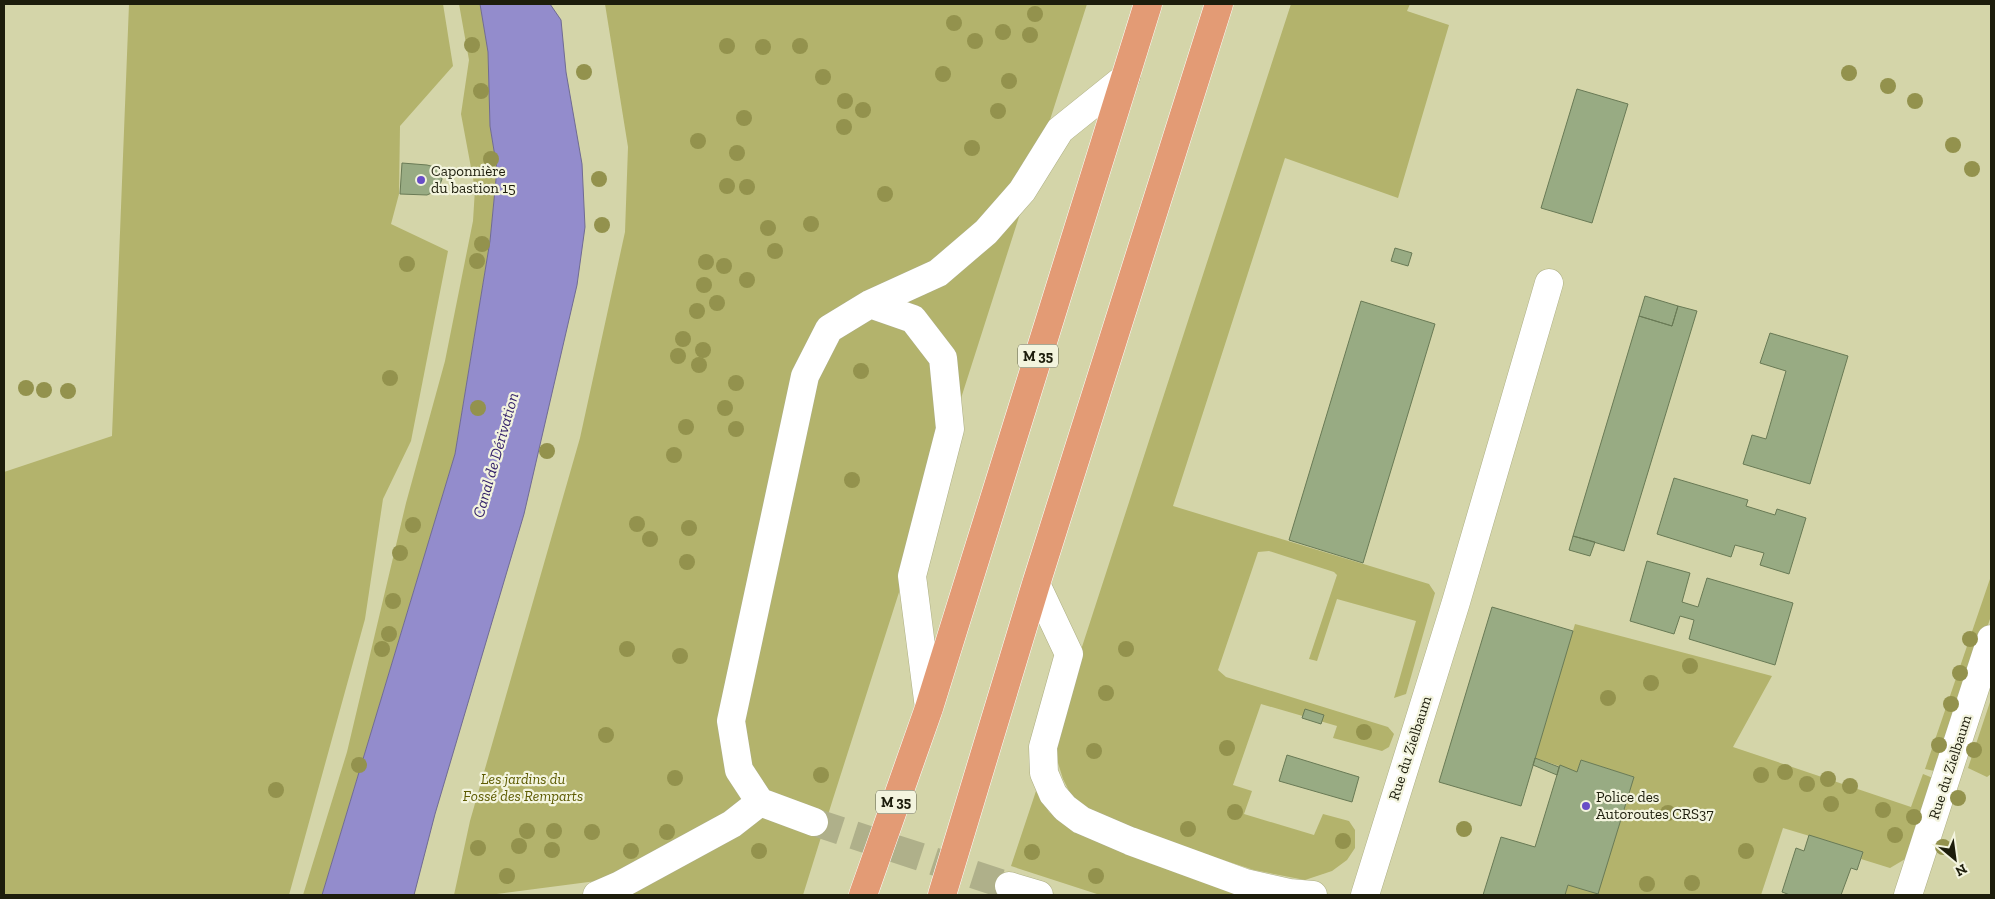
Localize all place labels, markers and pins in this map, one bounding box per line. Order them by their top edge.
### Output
place label: Caponnière du bastion 15 [431,162,516,197]
marker: Caponnière du bastion 15 [415,174,427,186]
place label: Police des Autoroutes CRS37 [1596,788,1713,823]
marker: Police des Autoroutes CRS37 [1580,800,1592,812]

